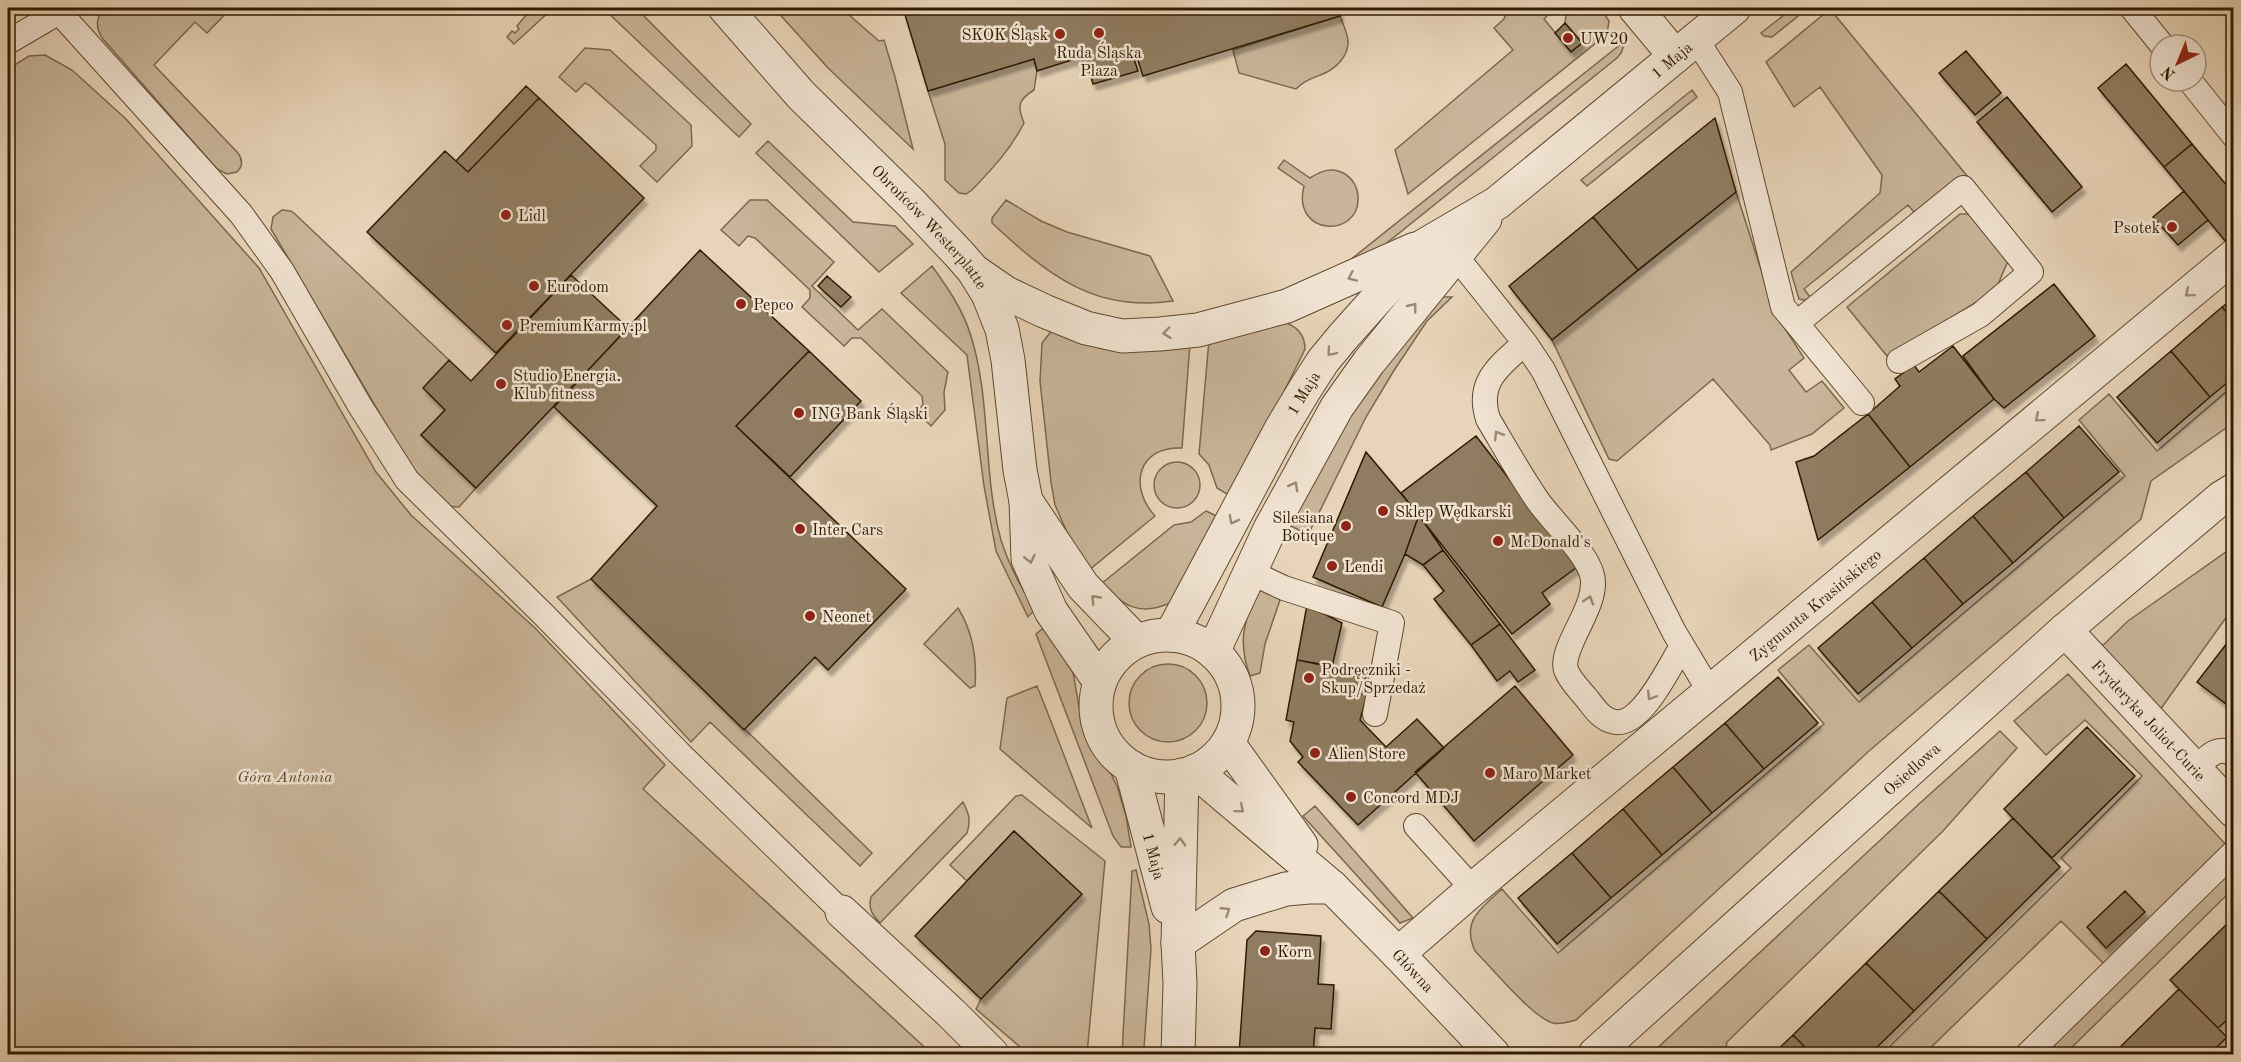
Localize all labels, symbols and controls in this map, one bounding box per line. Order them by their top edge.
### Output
place label: SKOK Śląsk [961,23,1048,44]
marker: Ruda Śląska Plaza [1092,26,1106,40]
marker: SKOK Śląsk [1053,27,1067,41]
marker: UW20 [1561,31,1575,45]
place label: UW20 [1580,32,1628,48]
north arrow [2148,33,2208,93]
street label: 1 Maja [1649,40,1696,83]
place label: Ruda Śląska Plaza [1056,41,1142,80]
text: N [2159,62,2179,83]
street label: Obrońców Westerplatte [868,163,989,293]
marker: Lidl [499,208,513,222]
place label: Lidl [518,209,546,225]
marker: Psotek [2165,220,2179,234]
place label: Psotek [2113,221,2160,237]
one-way arrow [1348,270,1359,282]
marker: Eurodom [527,279,541,293]
place label: Eurodom [546,280,609,296]
one-way arrow [2185,286,2196,297]
marker: Pepco [734,297,748,311]
place label: Pepco [753,298,794,314]
one-way arrow [1406,303,1417,314]
marker: PremiumKarmy.pl [500,318,514,332]
place label: PremiumKarmy.pl [519,319,647,335]
one-way arrow [1162,326,1171,339]
one-way arrow [1327,345,1338,356]
place label: Studio Energia. Klub fitness [513,369,621,403]
street label: 1 Maja [1285,369,1324,418]
marker: Studio Energia. Klub fitness [494,377,508,391]
place label: ING Bank Śląski [811,402,928,423]
marker: ING Bank Śląski [792,406,806,420]
one-way arrow [2035,411,2046,422]
one-way arrow [1493,431,1505,441]
one-way arrow [1287,482,1298,492]
marker: Sklep Wędkarski [1376,504,1390,518]
place label: Sklep Wędkarski [1395,505,1511,521]
place label: Silesiana Botique [1272,511,1334,545]
one-way arrow [1229,514,1240,524]
marker: Silesiana Botique [1339,519,1353,533]
marker: Inter Cars [793,522,807,536]
place label: Inter Cars [812,523,883,539]
marker: McDonald's [1491,534,1505,548]
place label: McDonald's [1510,535,1591,551]
street label: Zygmunta Krasińskiego [1747,547,1885,665]
one-way arrow [1022,554,1035,564]
marker: Lendi [1325,559,1339,573]
place label: Lendi [1344,560,1383,576]
one-way arrow [1092,595,1103,606]
one-way arrow [1582,595,1595,606]
marker: Neonet [803,609,817,623]
place label: Neonet [822,610,872,626]
street label: Fryderyka Joliot-Curie [2087,658,2208,785]
place label: Podręczniki - Skup/Sprzedaż [1321,663,1426,697]
marker: Podręczniki - Skup/Sprzedaż [1302,671,1316,685]
one-way arrow [1646,690,1658,700]
street label: Osiedlowa [1881,741,1944,800]
marker: Alien Store [1308,746,1322,760]
place label: Alien Store [1327,747,1406,763]
marker: Maro Market [1483,766,1497,780]
place label: Maro Market [1502,767,1592,783]
park label: Góra Antonia [237,770,333,786]
marker: Concord MDJ [1344,790,1358,804]
place label: Concord MDJ [1363,791,1459,807]
one-way arrow [1233,802,1244,813]
street label: 1 Maja [1139,831,1166,882]
one-way arrow [1174,838,1186,847]
one-way arrow [1220,907,1231,918]
marker: Korn [1258,944,1272,958]
place label: Korn [1277,945,1313,961]
street label: Główna [1388,947,1436,996]

